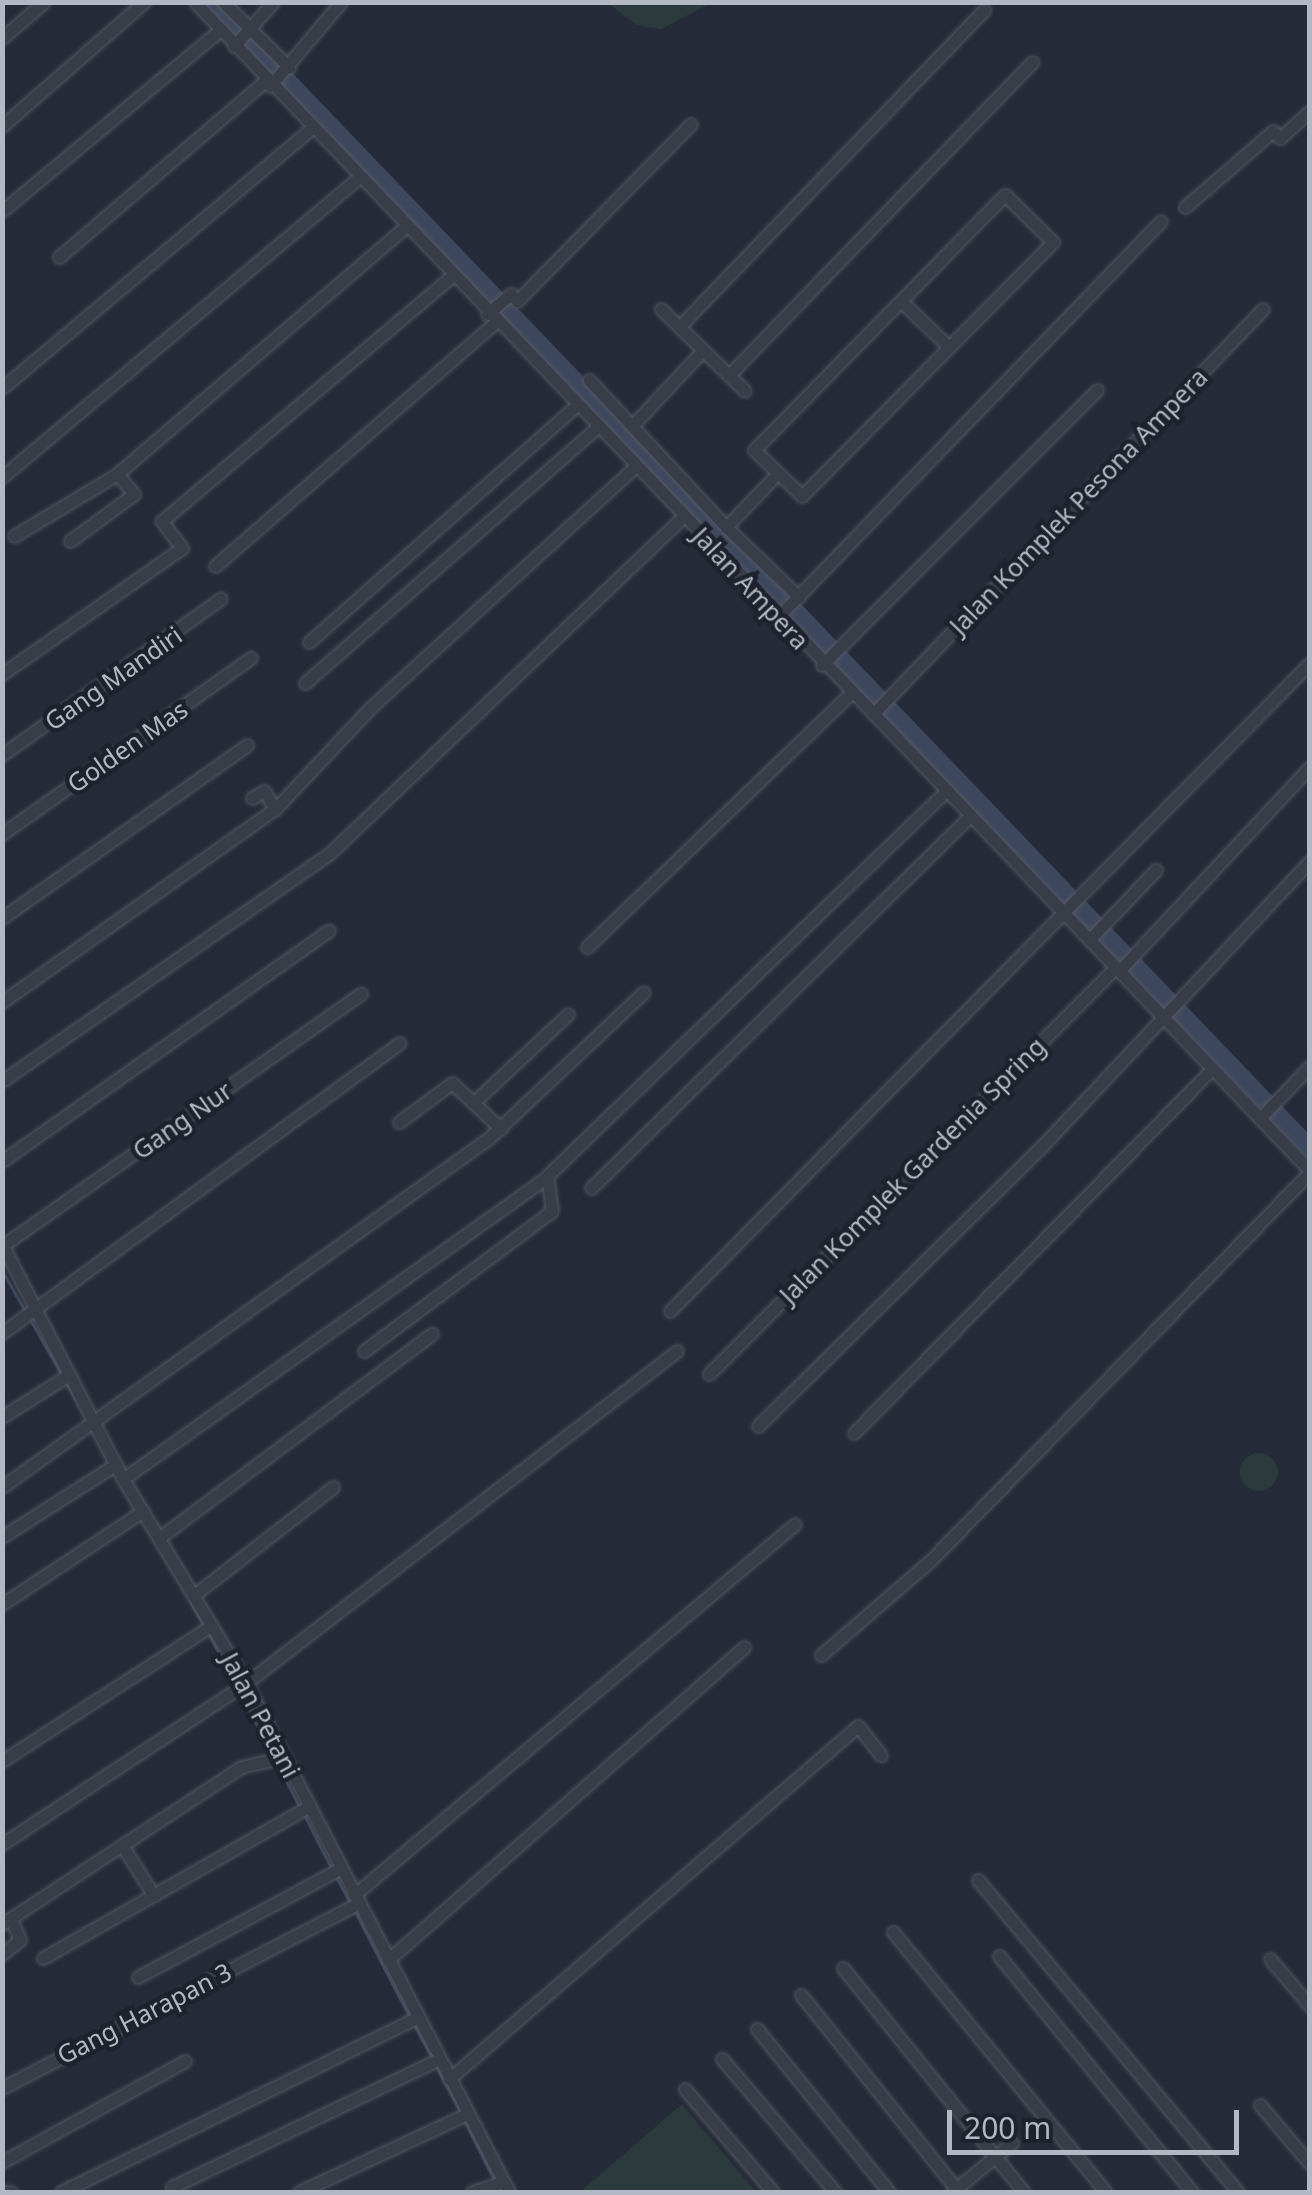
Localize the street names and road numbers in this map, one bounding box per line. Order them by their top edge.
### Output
street label: Jalan Komplek Pesona Ampera [943,362,1213,640]
street label: Jalan Ampera [687,521,815,655]
street label: Gang Mandiri [39,620,187,736]
street label: Golden Mas [61,694,193,798]
street label: Jalan Komplek Gardenia Spring [773,1031,1051,1309]
street label: Gang Nur [127,1075,237,1165]
street label: Jalan Petani [215,1647,307,1783]
street label: Gang Harapan 3 [52,1956,236,2070]

